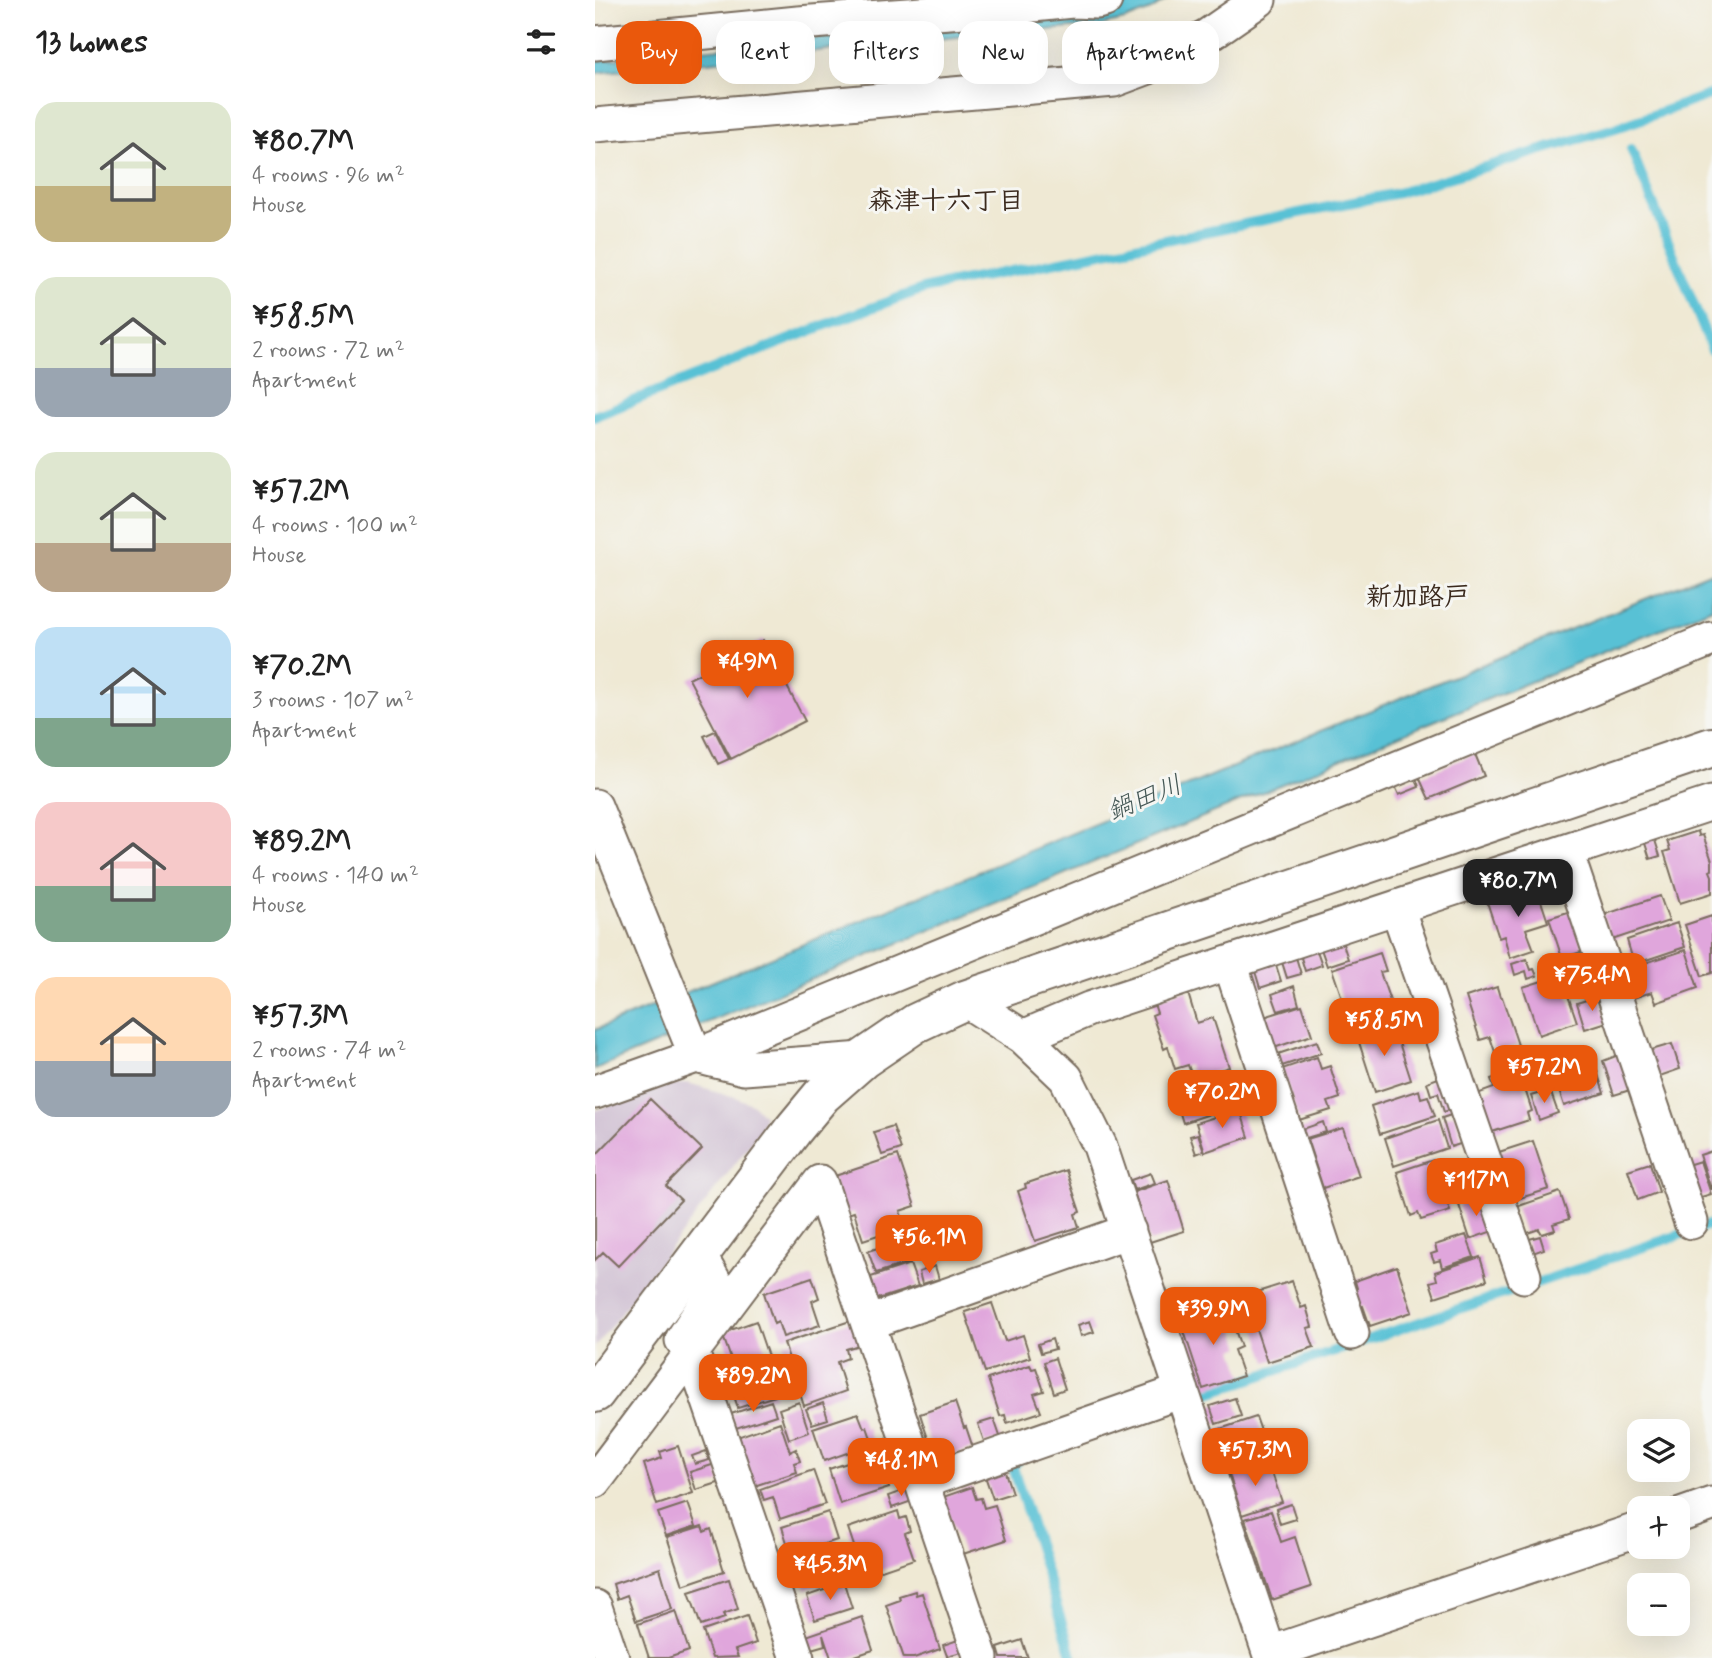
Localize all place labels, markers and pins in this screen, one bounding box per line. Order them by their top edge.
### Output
pin: ¥49M [706,640,788,700]
pin: ¥80.7M [1461,860,1575,919]
pin: ¥75.4M [1535,954,1649,1013]
pin: ¥58.5M [1327,998,1441,1058]
pin: ¥57.2M [1487,1046,1601,1105]
pin: ¥70.2M [1165,1070,1279,1130]
pin: ¥117M [1427,1158,1525,1218]
pin: ¥56.1M [872,1216,986,1275]
pin: ¥39.9M [1156,1288,1270,1347]
pin: ¥89.2M [696,1354,810,1414]
pin: ¥57.3M [1198,1428,1312,1488]
pin: ¥48.1M [844,1438,958,1498]
pin: ¥45.3M [773,1542,887,1602]

